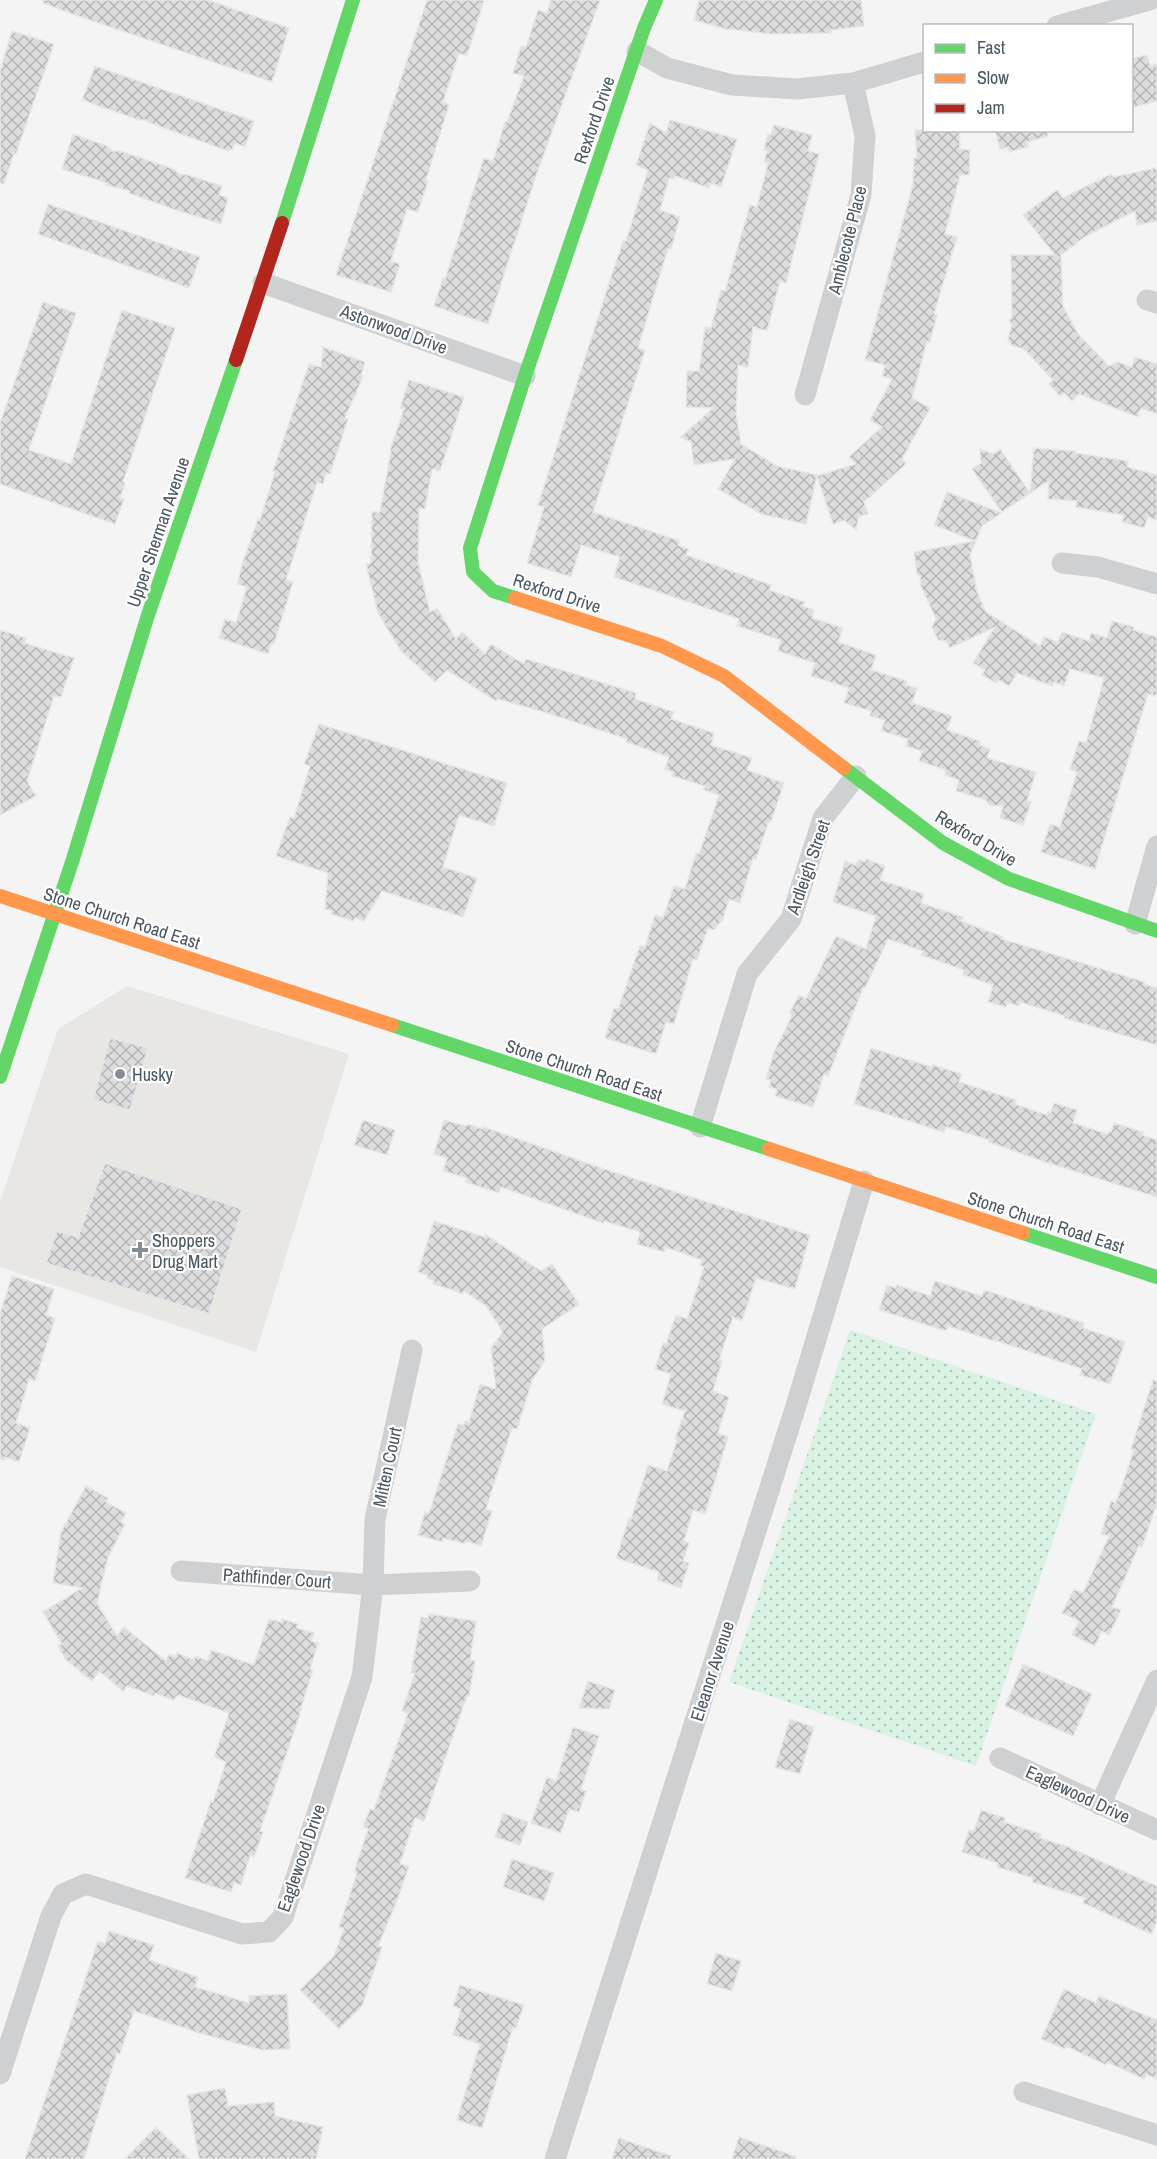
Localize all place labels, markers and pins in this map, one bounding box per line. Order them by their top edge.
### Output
place label: Husky [132,1062,174,1087]
marker: Husky [113,1067,127,1081]
place label: Shoppers Drug Mart [152,1228,218,1274]
marker: Shoppers Drug Mart [133,1243,147,1257]

